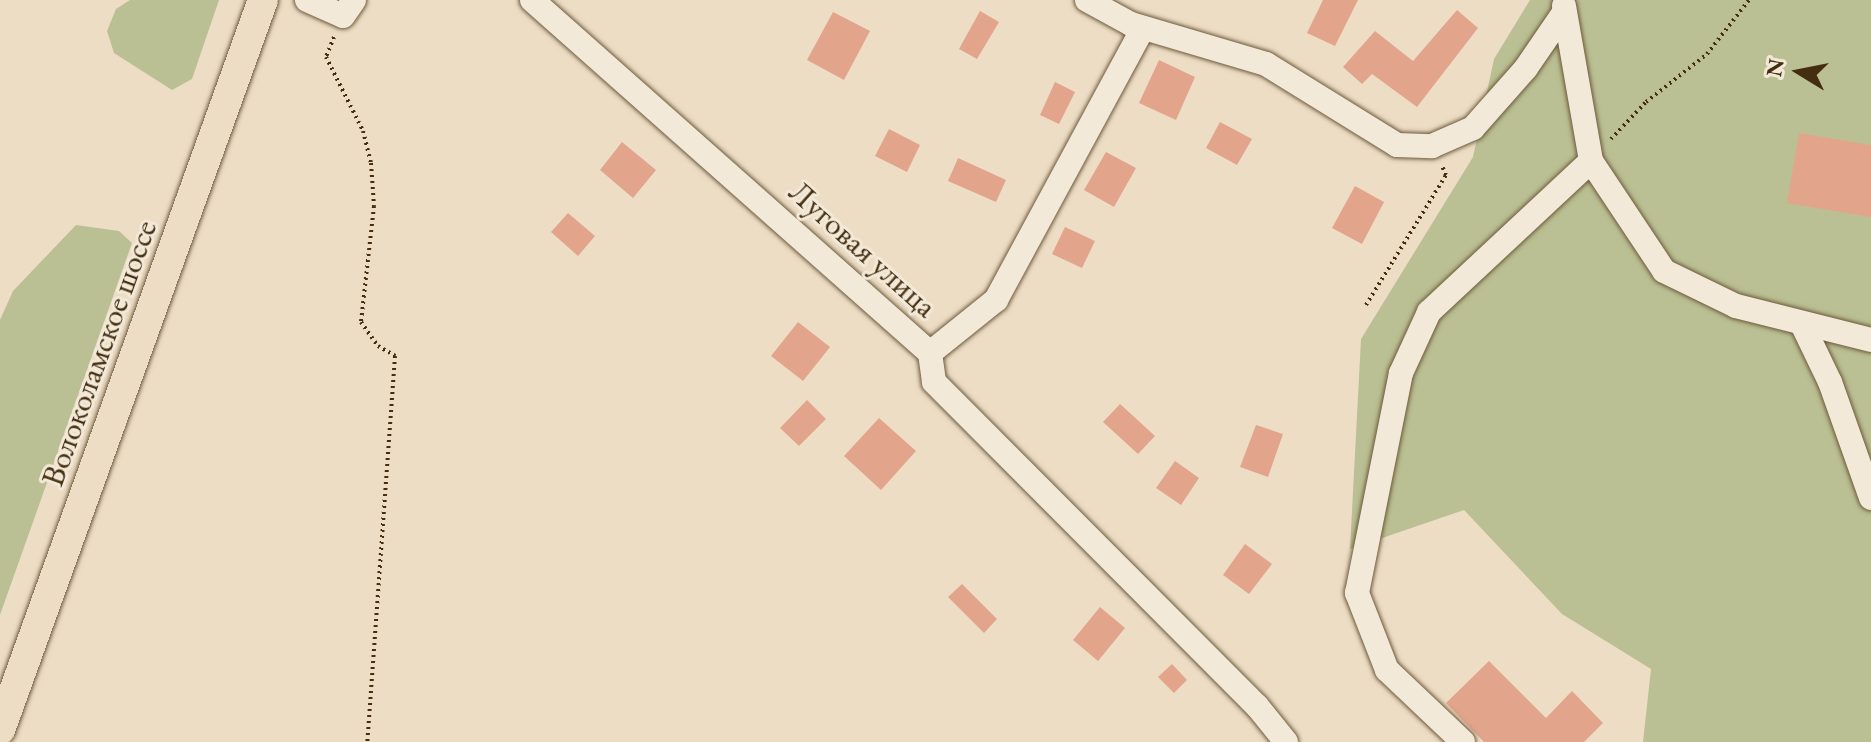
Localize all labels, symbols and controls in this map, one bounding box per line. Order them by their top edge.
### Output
north arrow [1759,32,1839,112]
text: N [1759,56,1791,79]
street label: Луговая улица [781,173,945,325]
street label: Волоколамское шоссе [33,215,165,491]

